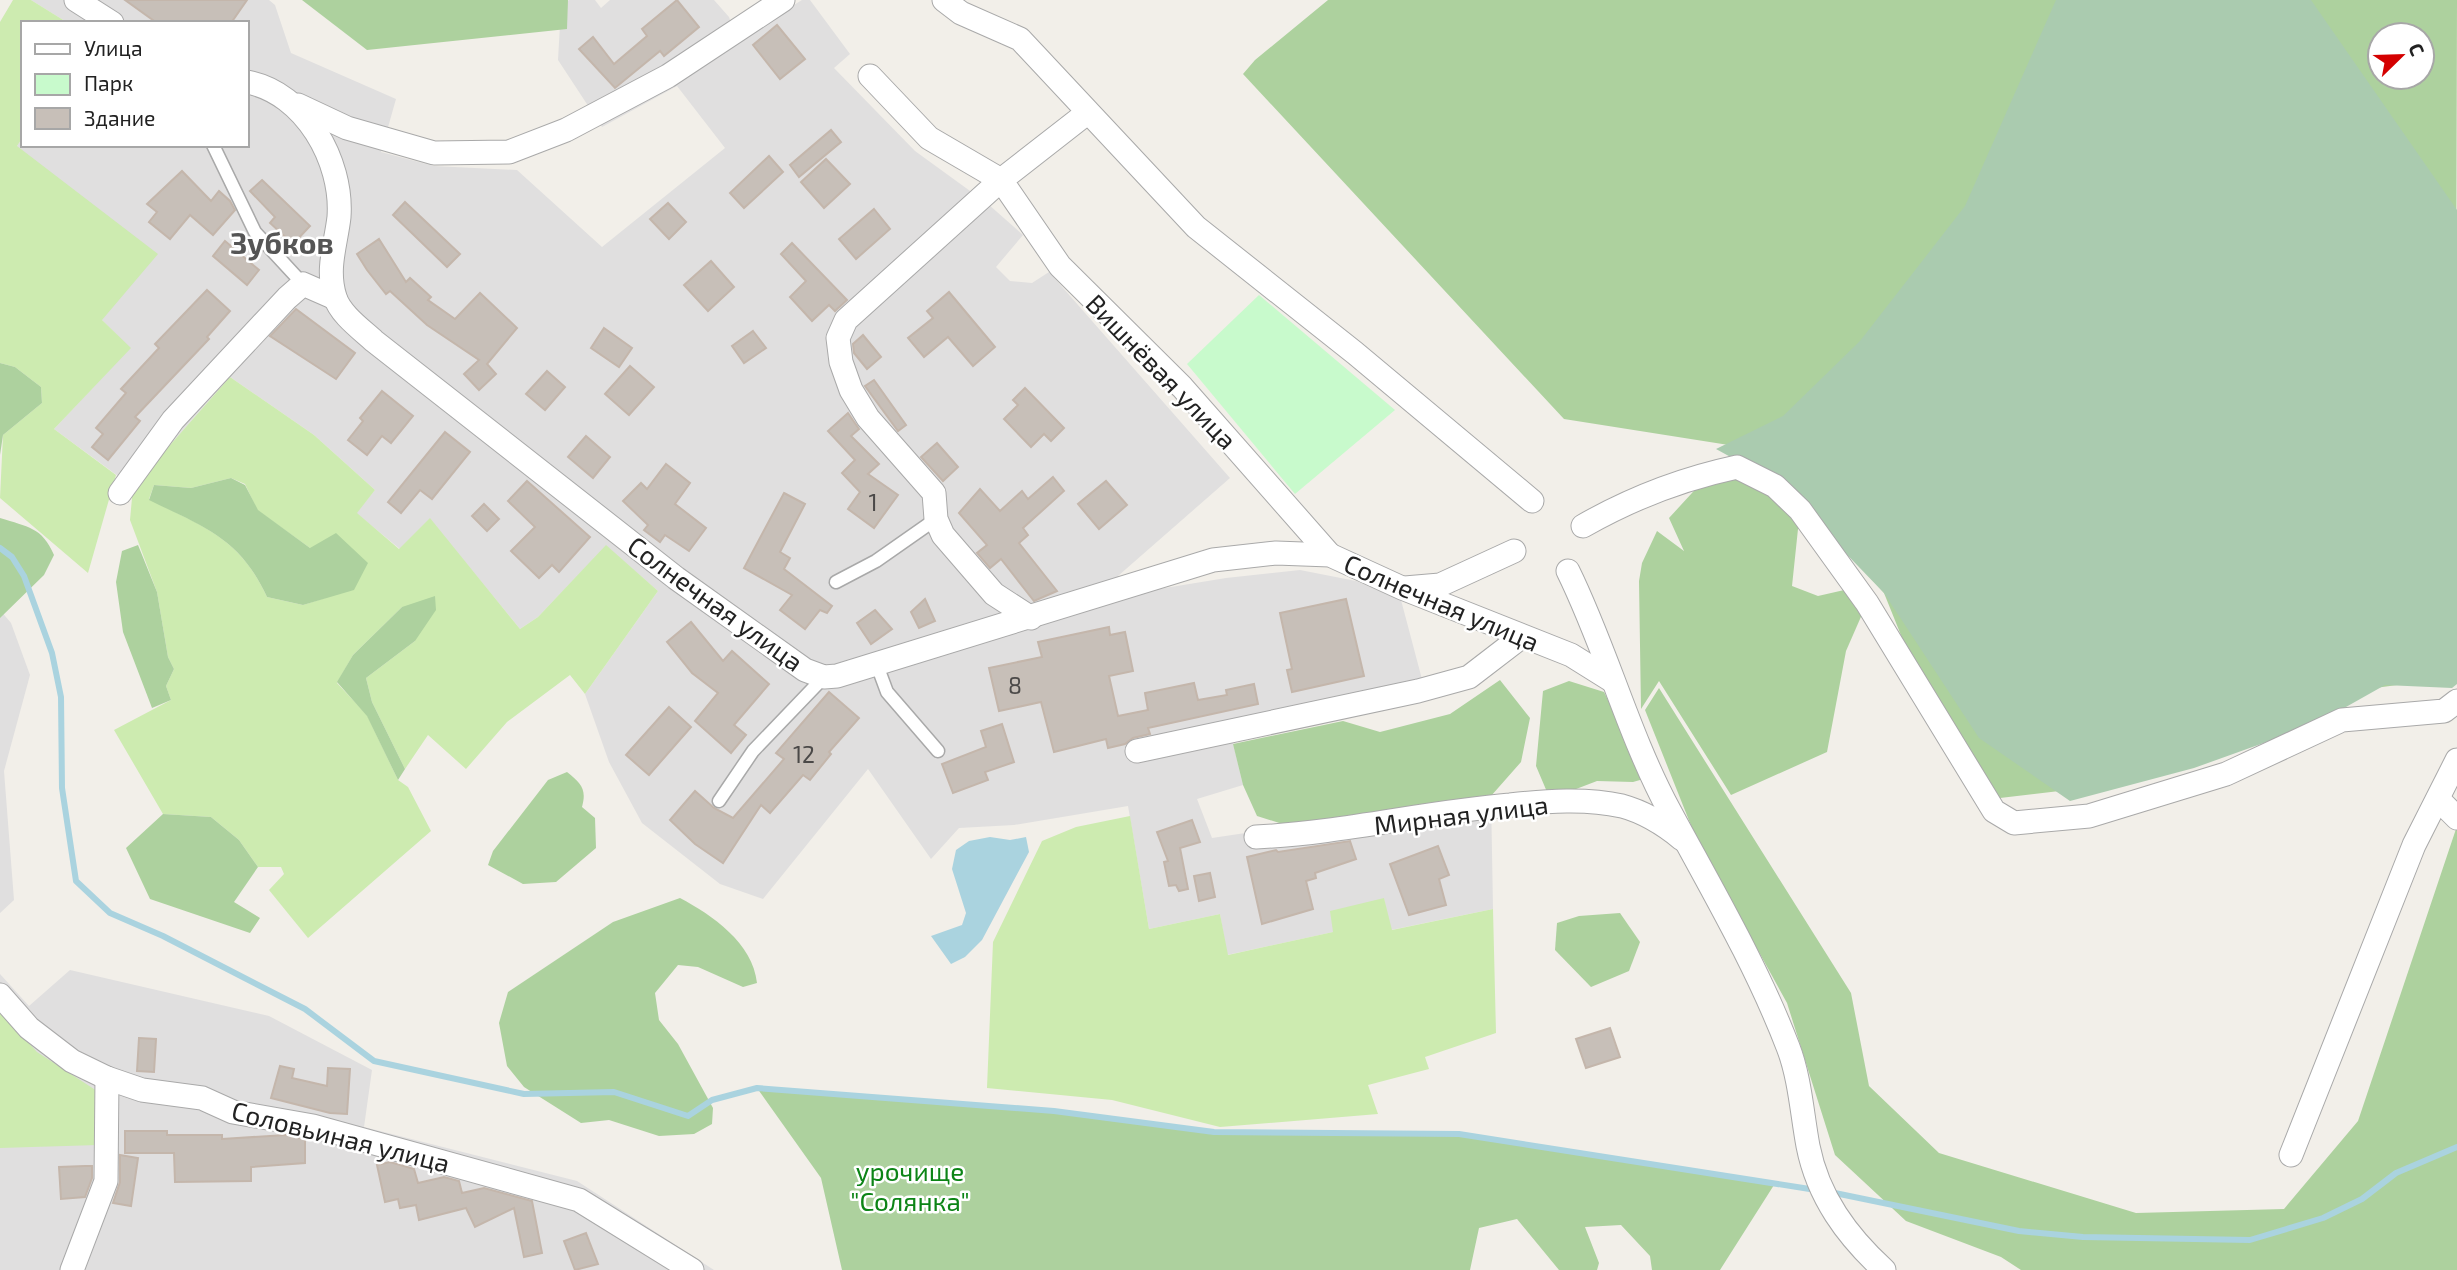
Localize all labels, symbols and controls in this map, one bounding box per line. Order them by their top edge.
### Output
legend [21,21,248,147]
north arrow [2366,21,2436,91]
text: Улица [84,35,143,60]
text: С [2404,40,2430,59]
text: Парк [84,70,133,95]
text: Здание [84,105,155,130]
district label: Зубков [230,224,334,261]
street label: Вишнёвая улица [1080,287,1244,455]
house number: 1 [868,488,878,516]
street label: Солнечная улица [622,529,810,678]
street label: Солнечная улица [1339,547,1544,658]
house number: 8 [1008,671,1022,699]
house number: 12 [793,740,815,768]
street label: Мирная улица [1372,788,1550,841]
street label: Соловьиная улица [228,1094,453,1179]
park label: урочище "Солянка" [850,1155,970,1216]

